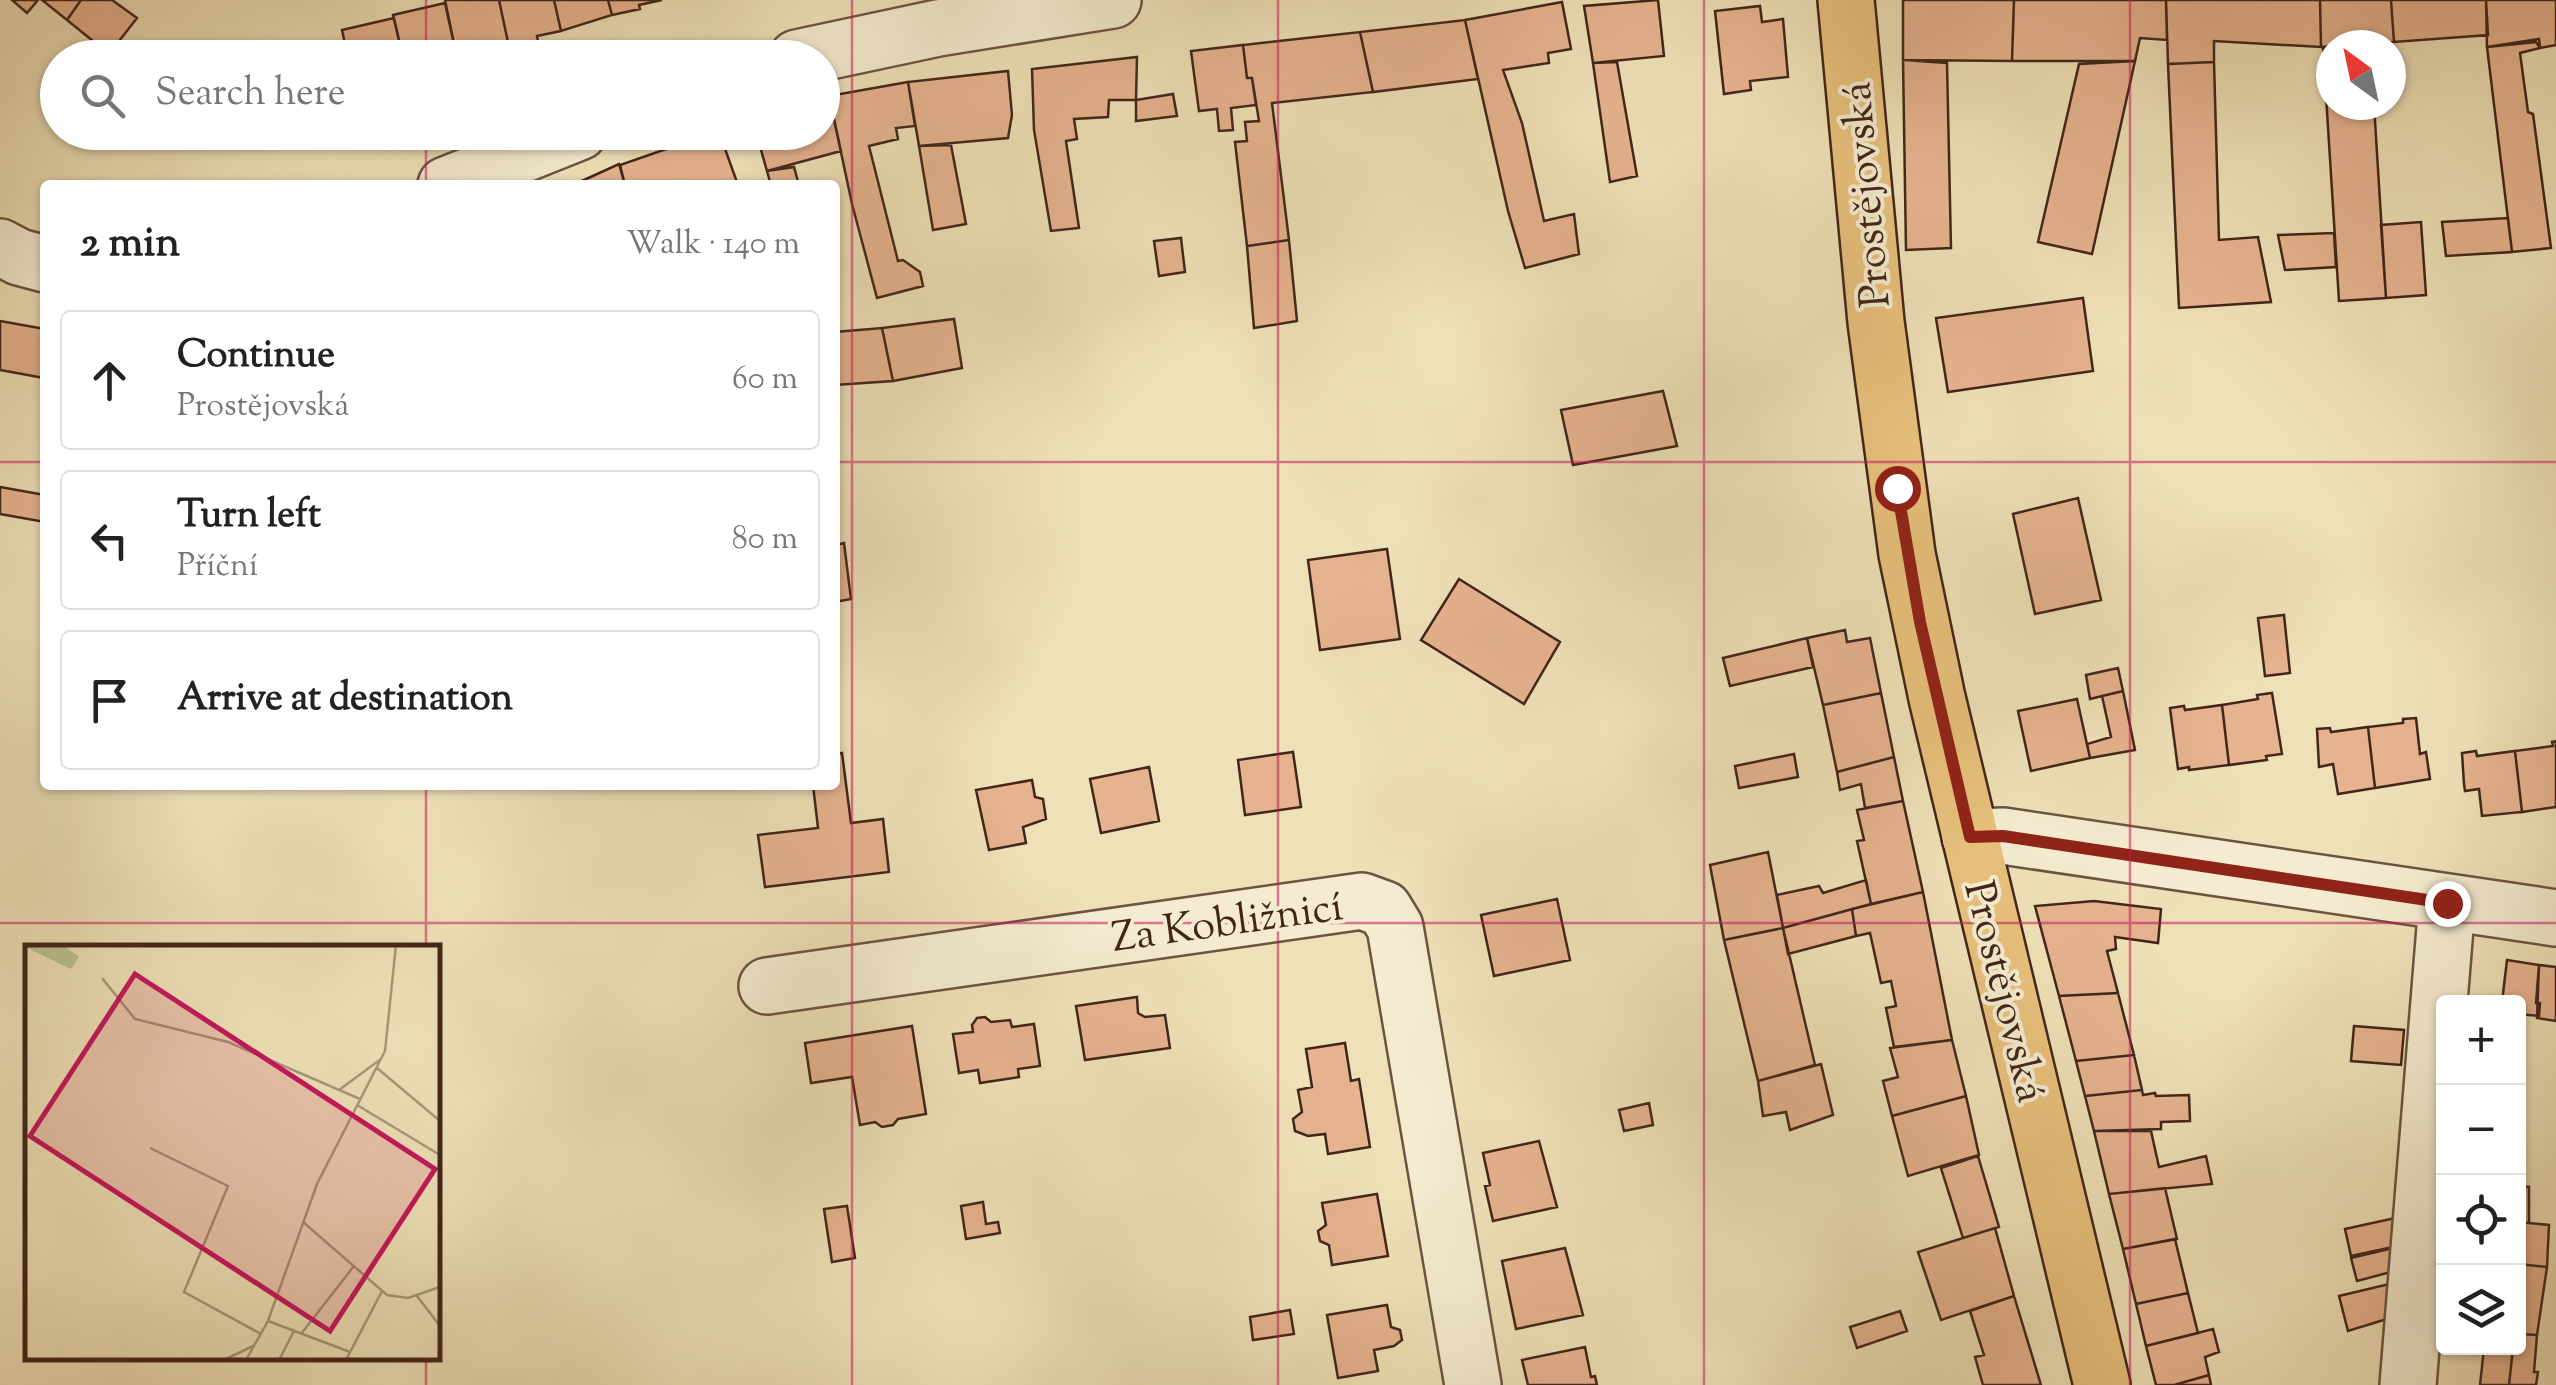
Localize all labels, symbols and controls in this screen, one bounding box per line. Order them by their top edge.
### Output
north arrow [2316,30,2406,120]
search box [40,40,840,150]
icon: search [75,68,130,123]
text: Search here [155,68,346,122]
street label: Prostějovská [1829,79,1909,310]
text: 2 min [80,215,180,275]
text: Walk · 140 m [626,222,800,268]
text: Continue [177,330,335,384]
icon: ahead [82,353,137,408]
text: 60 m [732,357,798,403]
text: Prostějovská [177,384,349,430]
route start [1875,466,1921,512]
text: Turn left [177,490,321,544]
icon: left [82,513,137,568]
text: 80 m [732,517,798,563]
text: Příční [177,544,258,590]
icon: arrive [82,673,137,728]
text: Arrive at destination [177,673,513,727]
street label: Prostějovská [1946,875,2059,1109]
street label: Za Kobližnicí [1108,879,1347,971]
route end [2425,881,2471,927]
inset map [25,945,440,1360]
map controls [2436,995,2526,1355]
button: + [2436,995,2526,1085]
button: − [2436,1085,2526,1175]
button: locate [2436,1175,2526,1265]
button: layers [2436,1265,2526,1355]

